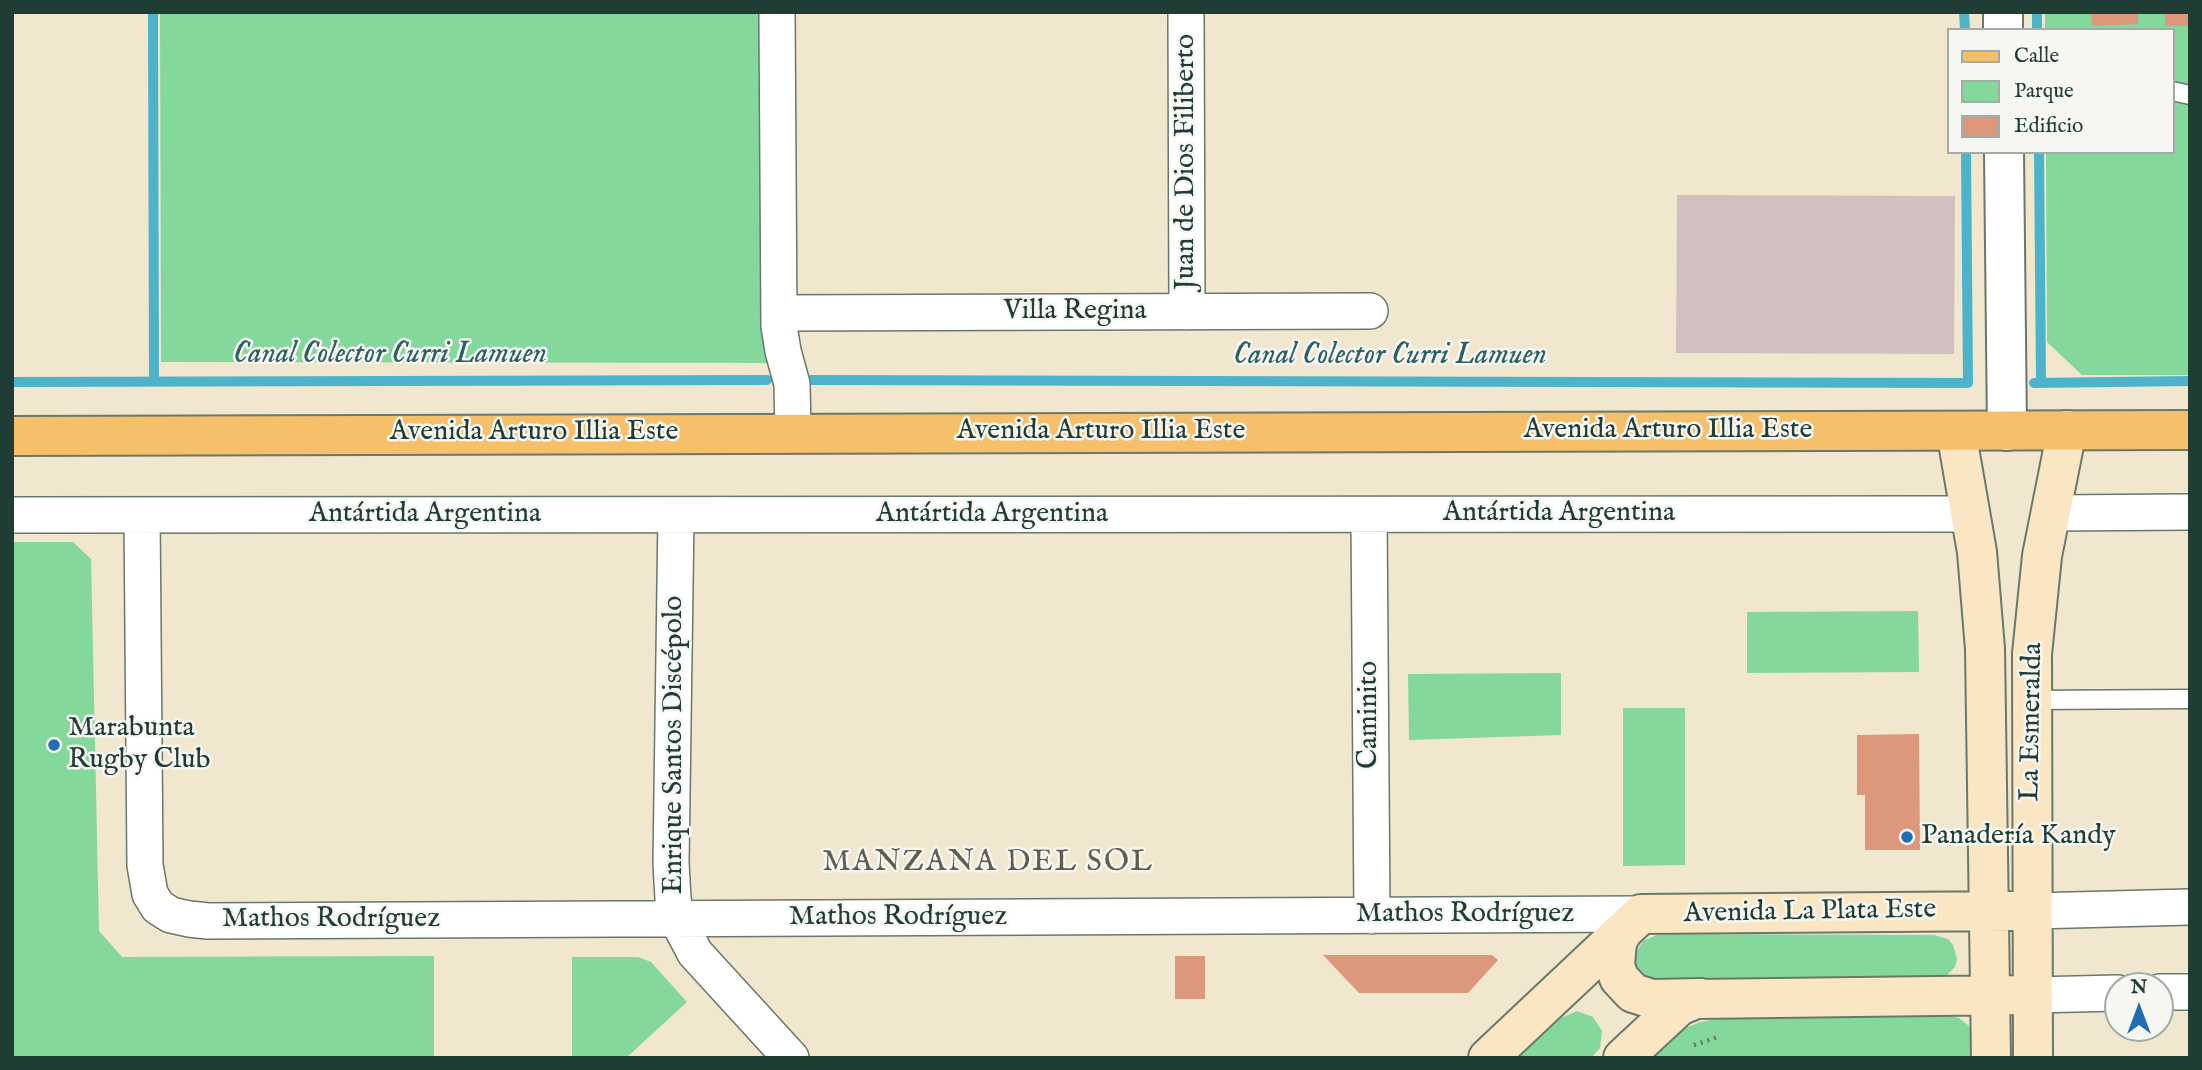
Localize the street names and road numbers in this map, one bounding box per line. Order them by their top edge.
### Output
street label: Juan de Dios Filiberto [1170,34,1204,290]
street label: Villa Regina [1003,295,1147,329]
street label: Avenida Arturo Illia Este [1524,414,1812,448]
street label: Avenida Arturo Illia Este [957,415,1245,449]
street label: Avenida Arturo Illia Este [390,416,678,450]
street label: Antártida Argentina [1443,497,1675,531]
street label: Antártida Argentina [309,498,541,532]
street label: Antártida Argentina [876,498,1108,532]
street label: Enrique Santos Discépolo [658,596,692,894]
street label: La Esmeralda [2015,642,2051,802]
street label: Caminito [1353,661,1387,769]
street label: Avenida La Plata Este [1683,894,1937,932]
street label: Mathos Rodríguez [1356,898,1574,932]
street label: Mathos Rodríguez [789,901,1007,935]
street label: Mathos Rodríguez [222,903,440,937]

